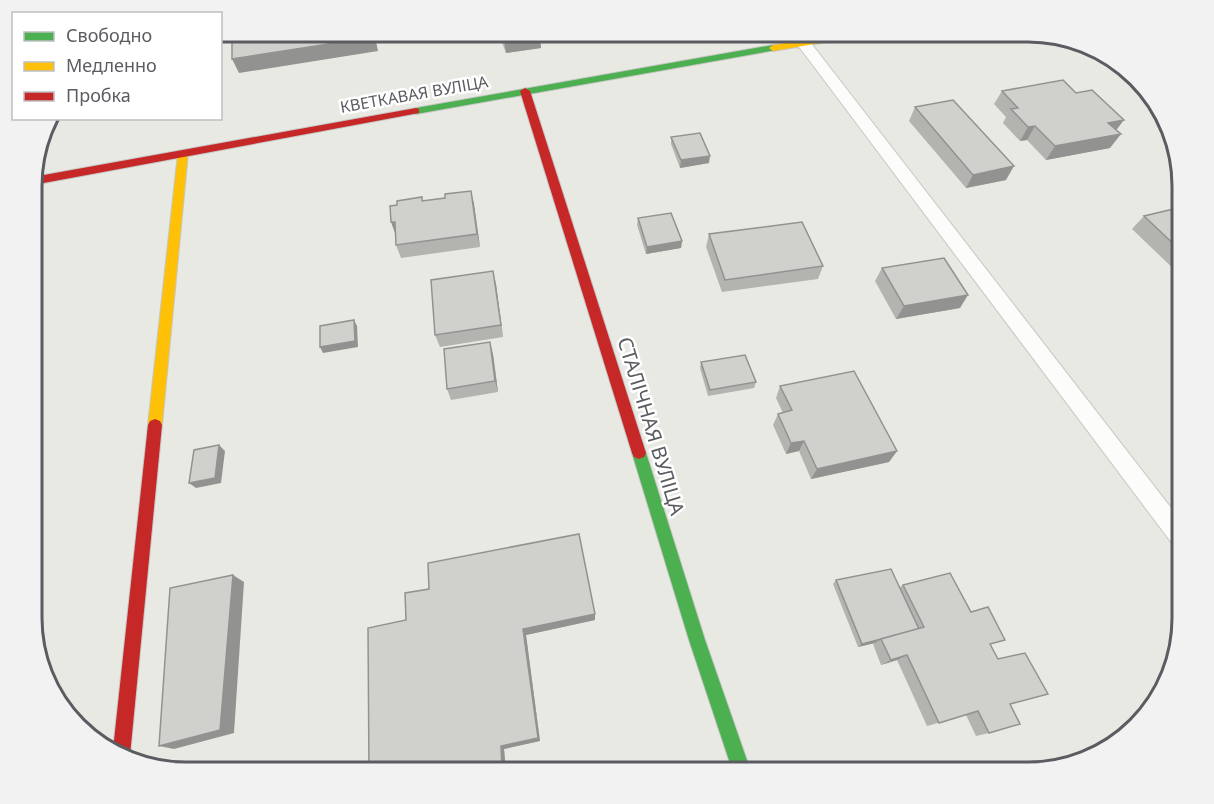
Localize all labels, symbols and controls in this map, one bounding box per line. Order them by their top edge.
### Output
legend [12,12,222,120]
text: Свободно [66,23,152,47]
text: Медленно [66,53,157,77]
street label: КВЕТКАВАЯ ВУЛІЦА [338,70,491,118]
text: Пробка [66,83,131,107]
street label: СТАЛІЧНАЯ ВУЛІЦА [612,334,691,518]

